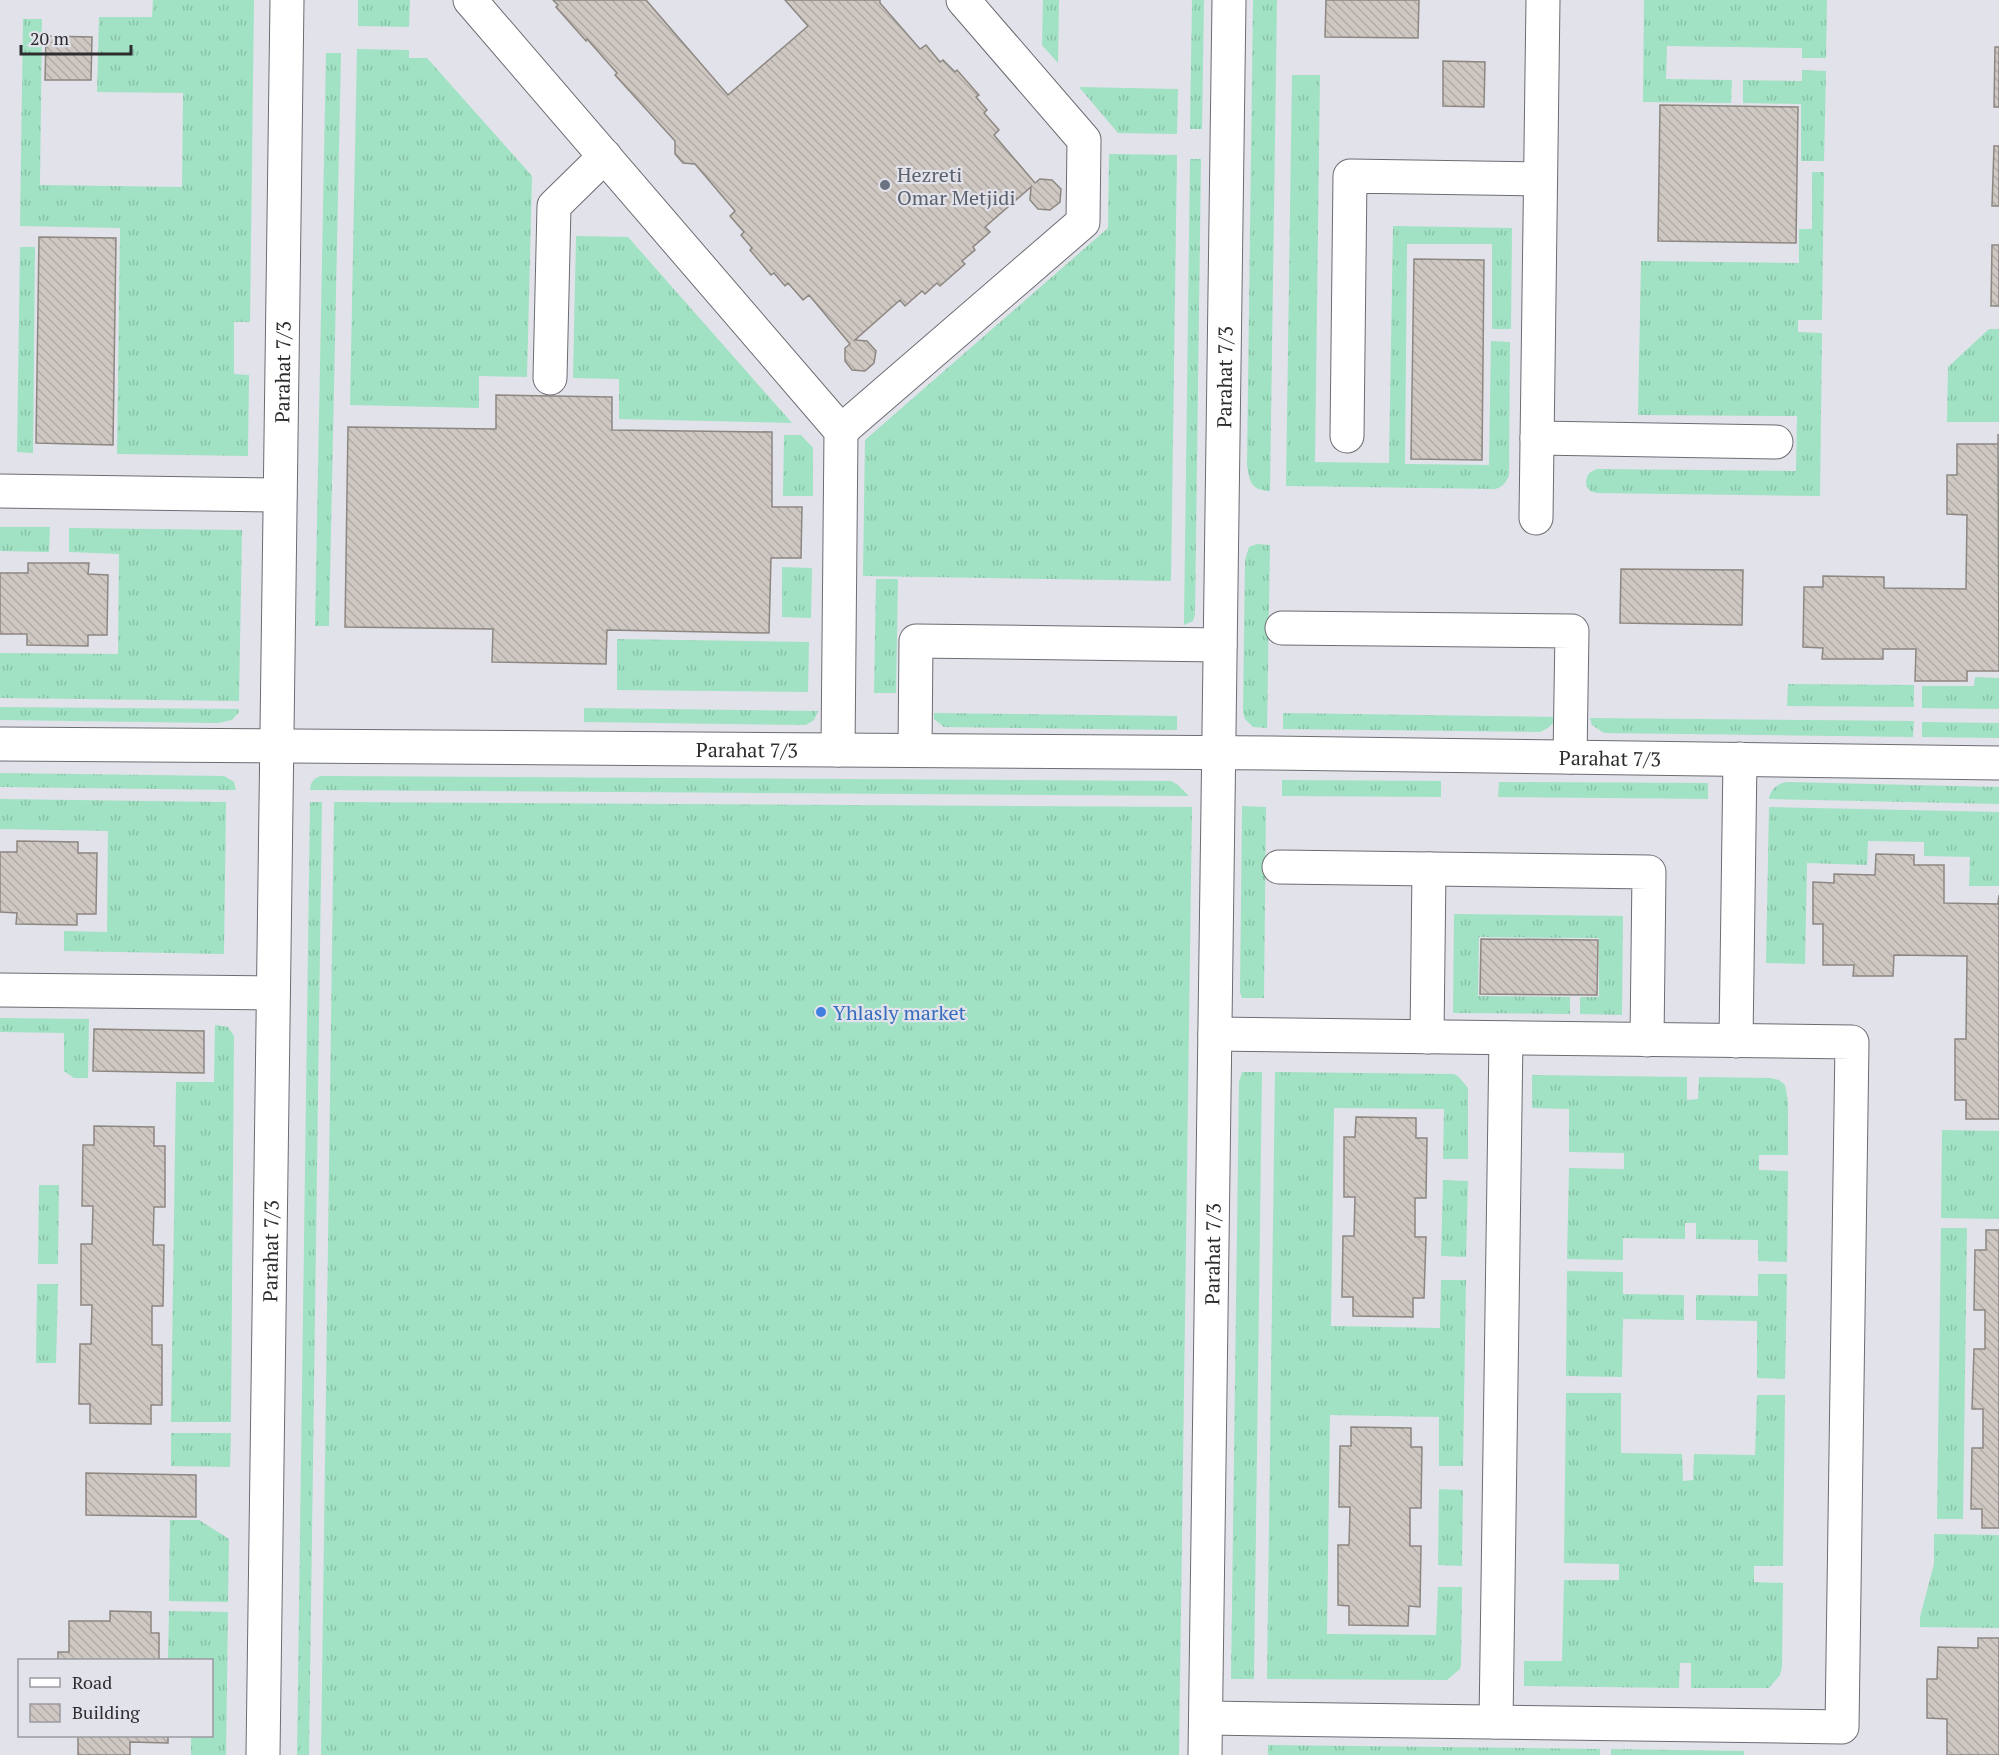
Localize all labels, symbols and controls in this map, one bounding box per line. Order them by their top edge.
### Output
scale bar [21,18,130,56]
text: 20 m [30,26,70,50]
place label: Hezreti Omar Metjidi [897,161,1015,211]
marker: Hezreti Omar Metjidi [878,178,892,192]
street label: Parahat 7/3 [268,321,296,423]
street label: Parahat 7/3 [1210,326,1238,428]
street label: Parahat 7/3 [696,735,798,763]
street label: Parahat 7/3 [1559,743,1661,772]
place label: Yhlasly market [833,999,967,1026]
marker: Yhlasly market [814,1005,828,1019]
street label: Parahat 7/3 [256,1200,284,1302]
street label: Parahat 7/3 [1198,1203,1226,1305]
legend [18,1659,213,1737]
text: Road [72,1670,112,1694]
text: Building [72,1700,140,1724]

